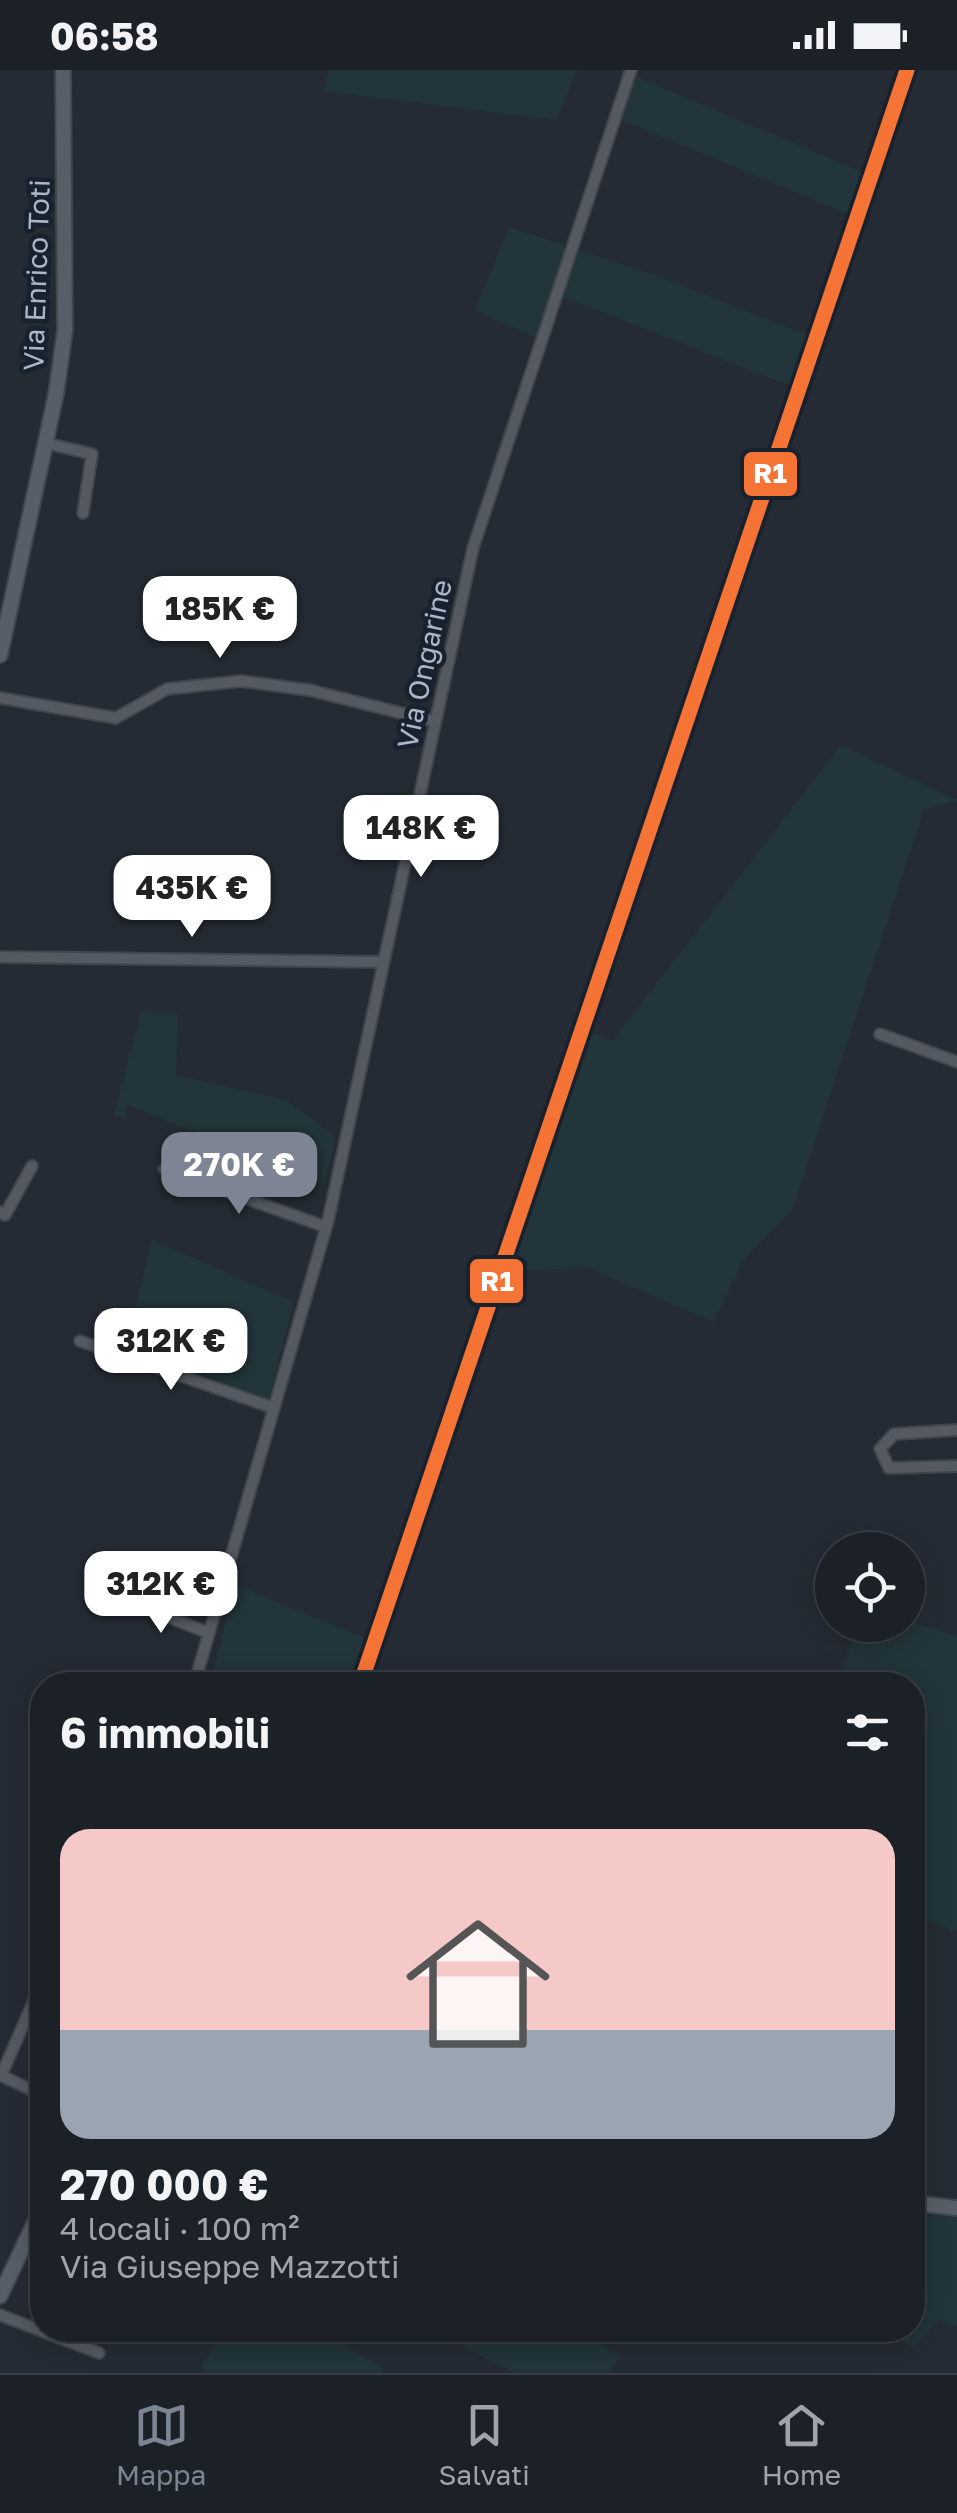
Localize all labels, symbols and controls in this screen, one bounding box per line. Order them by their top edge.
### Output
text: 06:58 [50,13,159,58]
street label: Via Enrico Toti [16,179,56,371]
line badge: R1 [742,450,799,498]
text: R1 [753,456,787,489]
pin: 185K € [139,576,301,661]
street label: Via Ongarine [390,576,458,752]
text: 185K € [165,589,275,627]
pin: 148K € [340,795,502,880]
text: 148K € [366,808,476,846]
pin: 435K € [111,855,273,940]
text: 435K € [136,868,248,906]
pin: 270K € [158,1132,320,1217]
text: 270K € [183,1145,295,1183]
line badge: R1 [468,1257,525,1305]
text: R1 [480,1264,514,1297]
pin: 312K € [90,1308,252,1393]
text: 312K € [116,1321,226,1359]
map controls [815,1532,925,1642]
button: locate [815,1532,925,1642]
pin: 312K € [80,1551,242,1636]
text: 312K € [106,1564,216,1602]
icon: filters [840,1705,895,1760]
text: 6 immobili [60,1707,270,1757]
icon: home [388,1894,568,2074]
text: 270 000 € [60,2159,268,2209]
text: 4 locali · 100 m² [60,2209,300,2247]
text: Via Giuseppe Mazzotti [60,2247,400,2285]
tab: Mappa [116,2398,206,2491]
tab: Salvati [438,2398,530,2491]
tab: Home [762,2398,841,2491]

